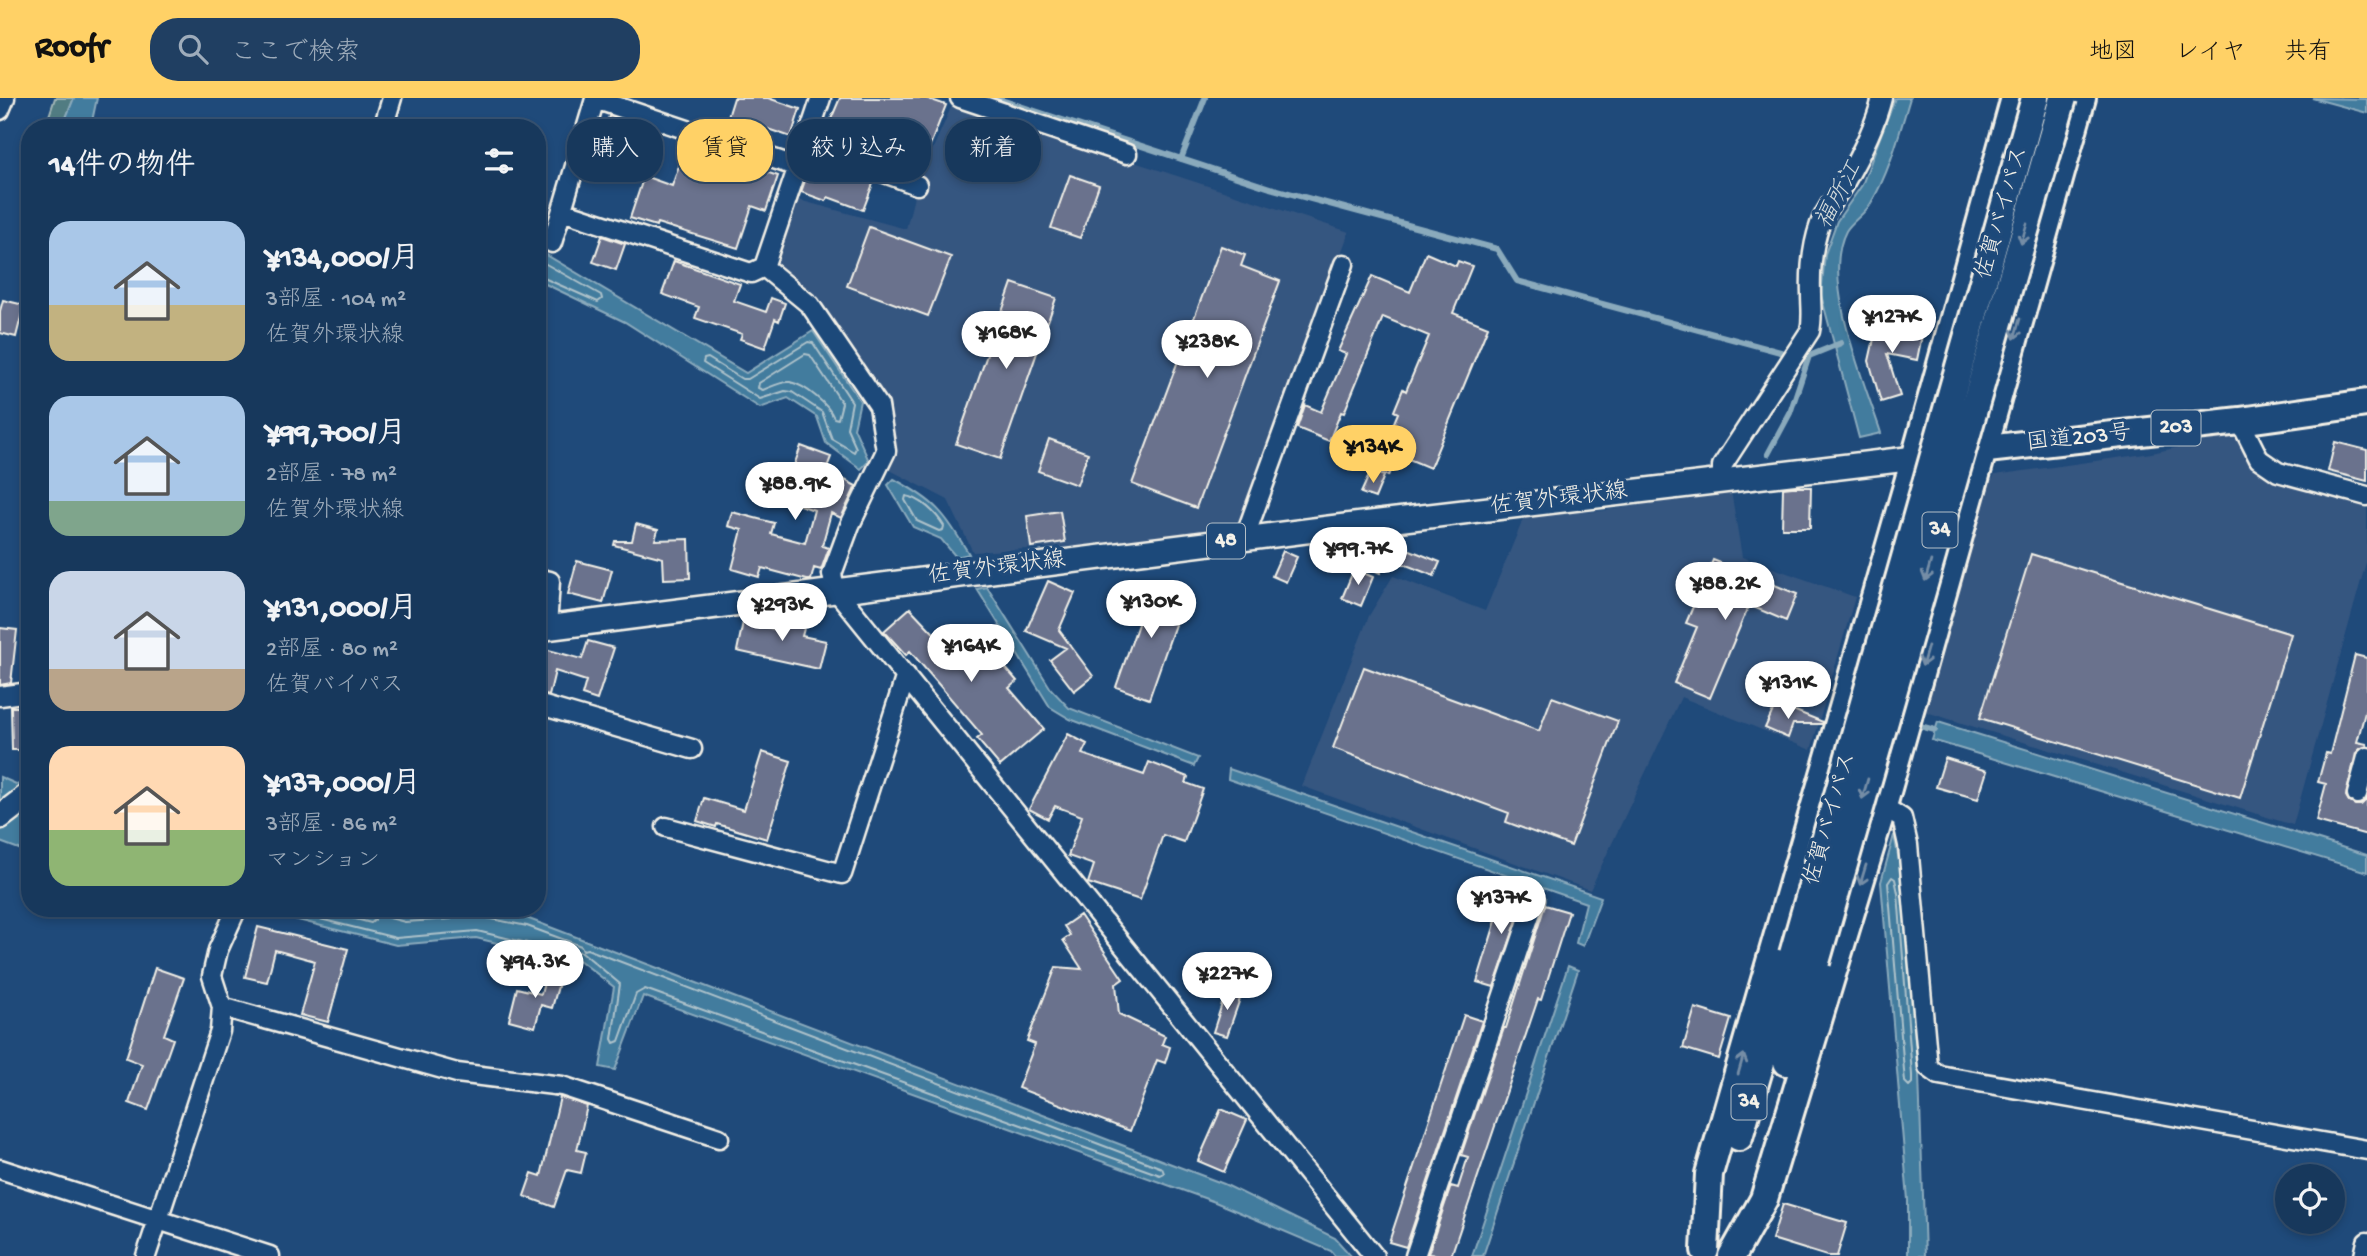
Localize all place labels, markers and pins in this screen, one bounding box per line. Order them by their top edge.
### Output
pin: ¥127K [1843,296,1941,355]
pin: ¥168K [957,312,1055,371]
pin: ¥238K [1158,320,1256,380]
pin: ¥134K [1324,426,1422,485]
pin: ¥88.9K [738,462,852,522]
pin: ¥99.7K [1301,528,1415,587]
pin: ¥88.2K [1668,562,1782,622]
pin: ¥130K [1102,580,1200,640]
pin: ¥293K [733,584,831,643]
pin: ¥164K [922,624,1020,684]
pin: ¥131K [1739,662,1837,721]
pin: ¥137K [1452,876,1550,936]
pin: ¥94.3K [478,940,592,1000]
pin: ¥227K [1178,953,1276,1012]

